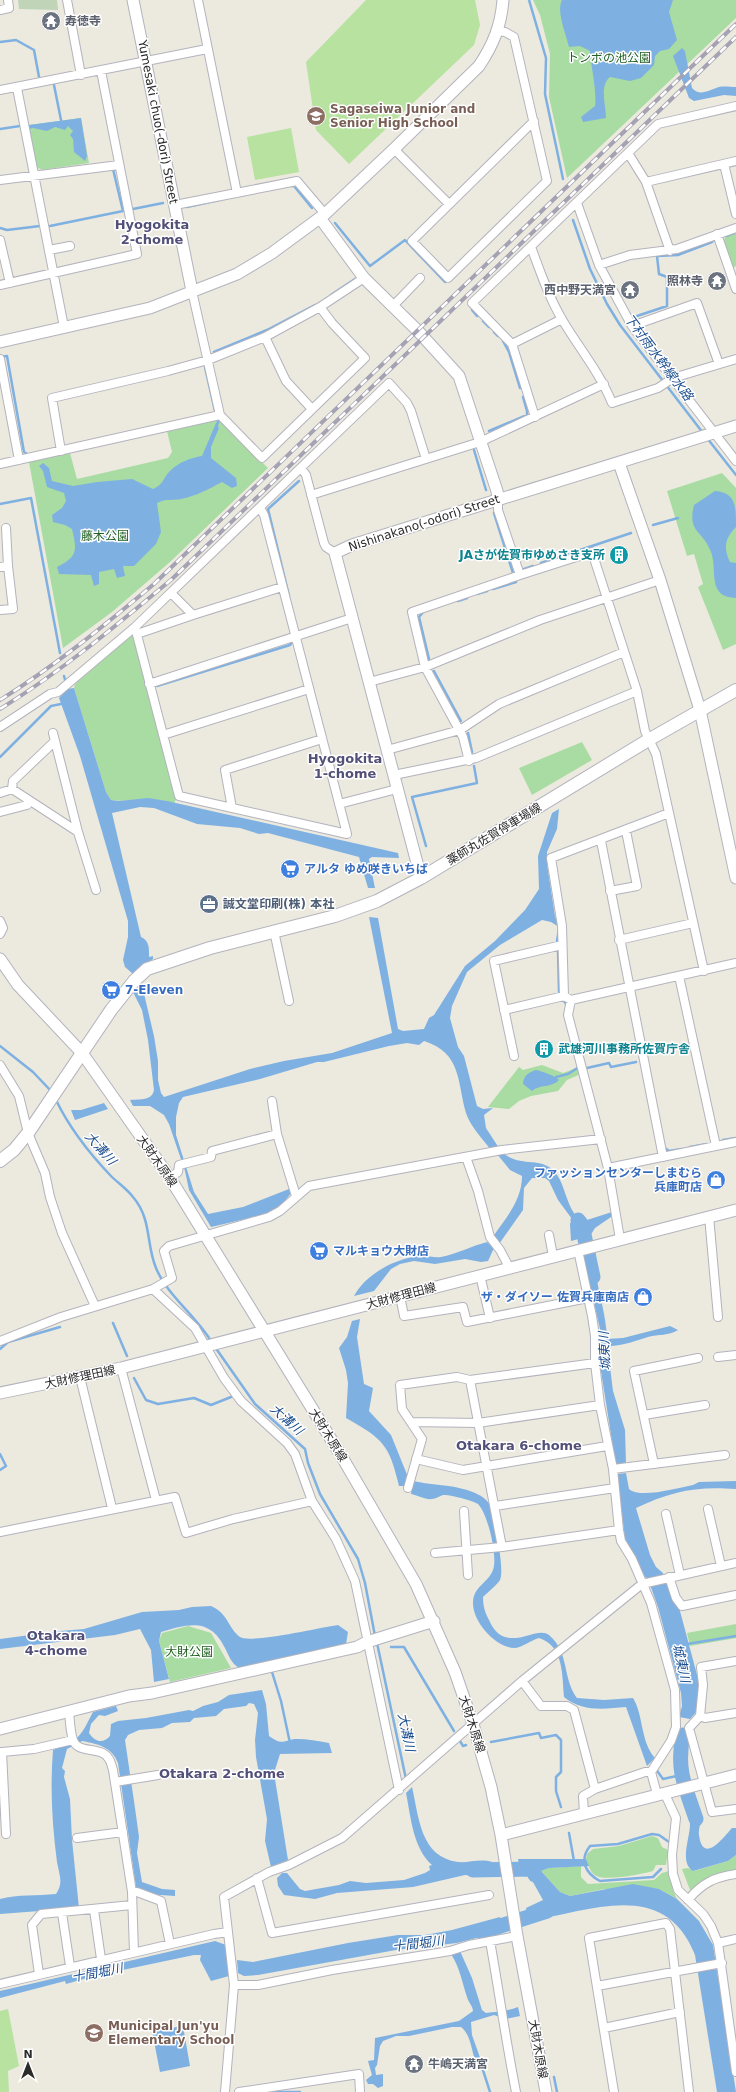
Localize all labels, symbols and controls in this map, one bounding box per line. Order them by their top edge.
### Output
temple icon: 寿徳寺 [40,10,62,32]
place label: 寿徳寺 [65,14,101,28]
street label: Yumesaki chuo(-dori) Street [135,38,181,205]
park label: トンボの池公園 [567,51,651,65]
place label: Sagaseiwa Junior and Senior High School [330,102,475,130]
school or university icon: Sagaseiwa Junior and Senior High School [305,105,327,127]
district label: Hyogokita 2-chome [115,217,189,247]
temple icon: 照林寺 [706,270,728,292]
place label: 照林寺 [667,274,703,288]
temple icon: 西中野天満宮 [619,279,641,301]
place label: 西中野天満宮 [544,283,616,297]
water label: 下村雨水幹線水路 [621,311,696,404]
street label: Nishinakano(-odori) Street [347,492,502,554]
park label: 藤木公園 [81,529,129,543]
building icon: JAさが佐賀市ゆめさき支所 [608,544,630,566]
place label: JAさが佐賀市ゆめさき支所 [458,548,605,562]
district label: Hyogokita 1-chome [308,751,382,781]
street label: 薬師丸佐賀停車場線 [444,800,544,868]
supermarket icon: アルタ ゆめ咲きいちば [279,858,301,880]
place label: アルタ ゆめ咲きいちば [304,862,428,876]
office icon: 誠文堂印刷(株) 本社 [198,893,220,915]
place label: 誠文堂印刷(株) 本社 [223,897,334,911]
supermarket icon: 7-Eleven [100,979,122,1001]
place label: 7-Eleven [125,983,183,997]
building icon: 武雄河川事務所佐賀庁舎 [533,1038,555,1060]
place label: 武雄河川事務所佐賀庁舎 [558,1042,690,1056]
water label: 大溝川 [82,1129,121,1169]
street label: 大財木原線 [134,1132,180,1190]
place label: ファッションセンターしまむら 兵庫町店 [534,1166,702,1194]
shop icon: ファッションセンターしまむら 兵庫町店 [705,1169,727,1191]
supermarket icon: マルキョウ大財店 [308,1240,330,1262]
place label: マルキョウ大財店 [333,1244,429,1258]
street label: 大財修理田線 [364,1280,438,1312]
shop icon: ザ・ダイソー 佐賀兵庫南店 [632,1286,654,1308]
place label: ザ・ダイソー 佐賀兵庫南店 [481,1290,629,1304]
water label: 城東川 [596,1329,613,1371]
street label: 大財修理田線 [43,1363,117,1391]
water label: 大溝川 [267,1401,308,1439]
street label: 大財木原線 [306,1406,350,1464]
district label: Otakara 6-chome [456,1438,582,1453]
district label: Otakara 4-chome [25,1628,88,1658]
water label: 城東川 [670,1642,693,1686]
park label: 大財公園 [165,1645,213,1659]
street label: 大財木原線 [456,1693,488,1755]
water label: 大溝川 [395,1711,418,1755]
district label: Otakara 2-chome [159,1766,285,1781]
water label: 十間堀川 [391,1933,447,1954]
water label: 十間堀川 [70,1960,126,1985]
street label: 大財木原線 [526,2018,550,2080]
place label: Municipal Jun'yu Elementary School [108,2019,234,2047]
school or university icon: Municipal Jun'yu Elementary School [83,2022,105,2044]
north arrow [8,2044,48,2084]
text: N [23,2048,33,2061]
temple icon: 牛嶋天満宮 [403,2053,425,2075]
place label: 牛嶋天満宮 [428,2057,488,2071]

